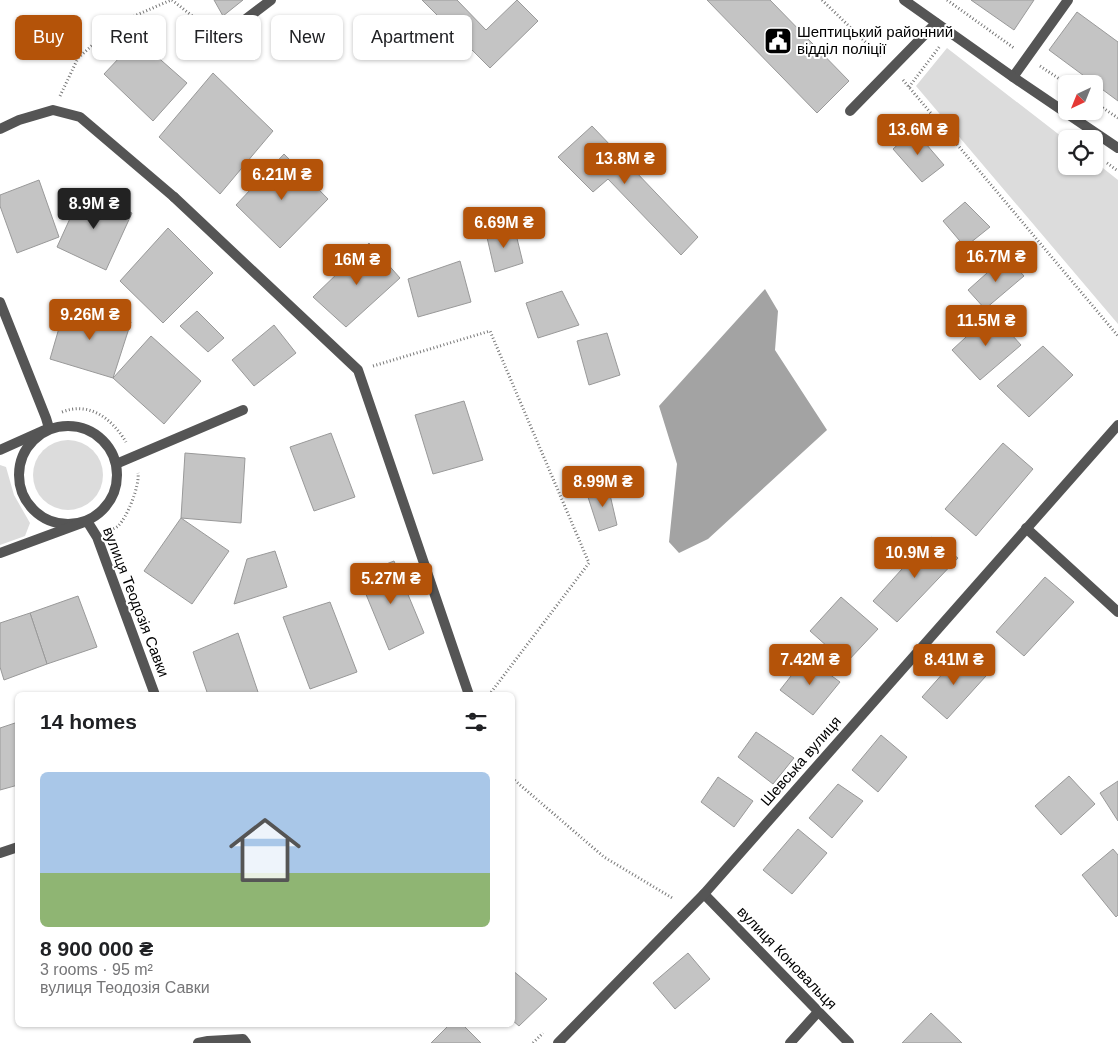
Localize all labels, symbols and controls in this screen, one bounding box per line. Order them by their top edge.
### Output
chip: Buy [15,15,82,60]
chip: Rent [92,15,166,60]
chip: Filters [176,15,261,60]
chip: New [271,15,343,60]
chip: Apartment [353,15,472,60]
place label: Шептицький районний відділ поліції [797,23,953,57]
public building icon: Шептицький районний відділ поліції [763,26,793,56]
north arrow [1058,75,1102,120]
map controls [1058,75,1103,175]
pin: 13.6M ₴ [872,114,964,156]
text: 13.6M ₴ [888,121,948,138]
button: locate [1058,130,1103,175]
pin: 13.8M ₴ [579,142,671,185]
text: 13.8M ₴ [595,150,655,167]
pin: 6.21M ₴ [236,158,328,201]
text: 6.21M ₴ [252,166,312,183]
pin: 8.9M ₴ [53,188,135,230]
text: 8.9M ₴ [69,195,119,212]
pin: 6.69M ₴ [458,206,550,249]
text: 6.69M ₴ [474,214,534,231]
pin: 16.7M ₴ [950,240,1042,283]
pin: 16M ₴ [322,244,392,286]
text: 16.7M ₴ [966,248,1026,265]
text: 16M ₴ [334,251,380,268]
pin: 9.26M ₴ [44,298,136,341]
pin: 11.5M ₴ [940,304,1032,347]
text: 9.26M ₴ [60,306,120,323]
text: 11.5M ₴ [957,312,1015,329]
pin: 8.99M ₴ [557,466,649,508]
text: 8.99M ₴ [573,473,633,490]
street label: вулиця Теодозія Савки [100,524,173,679]
pin: 10.9M ₴ [869,536,961,579]
text: 10.9M ₴ [885,544,945,561]
pin: 5.27M ₴ [345,562,437,605]
text: 5.27M ₴ [361,570,421,587]
pin: 7.42M ₴ [764,644,856,686]
pin: 8.41M ₴ [908,644,1000,686]
text: 7.42M ₴ [780,651,840,668]
text: 8.41M ₴ [924,651,984,668]
icon: filters [462,708,490,736]
text: 14 homes [40,710,137,733]
street label: Шевська вулиця [757,712,844,809]
icon: home [220,805,310,895]
street label: вулиця Коновальця [734,903,841,1012]
text: 8 900 000 ₴ [40,937,153,960]
text: 3 rooms · 95 m² [40,961,153,978]
text: вулиця Теодозія Савки [40,979,210,996]

